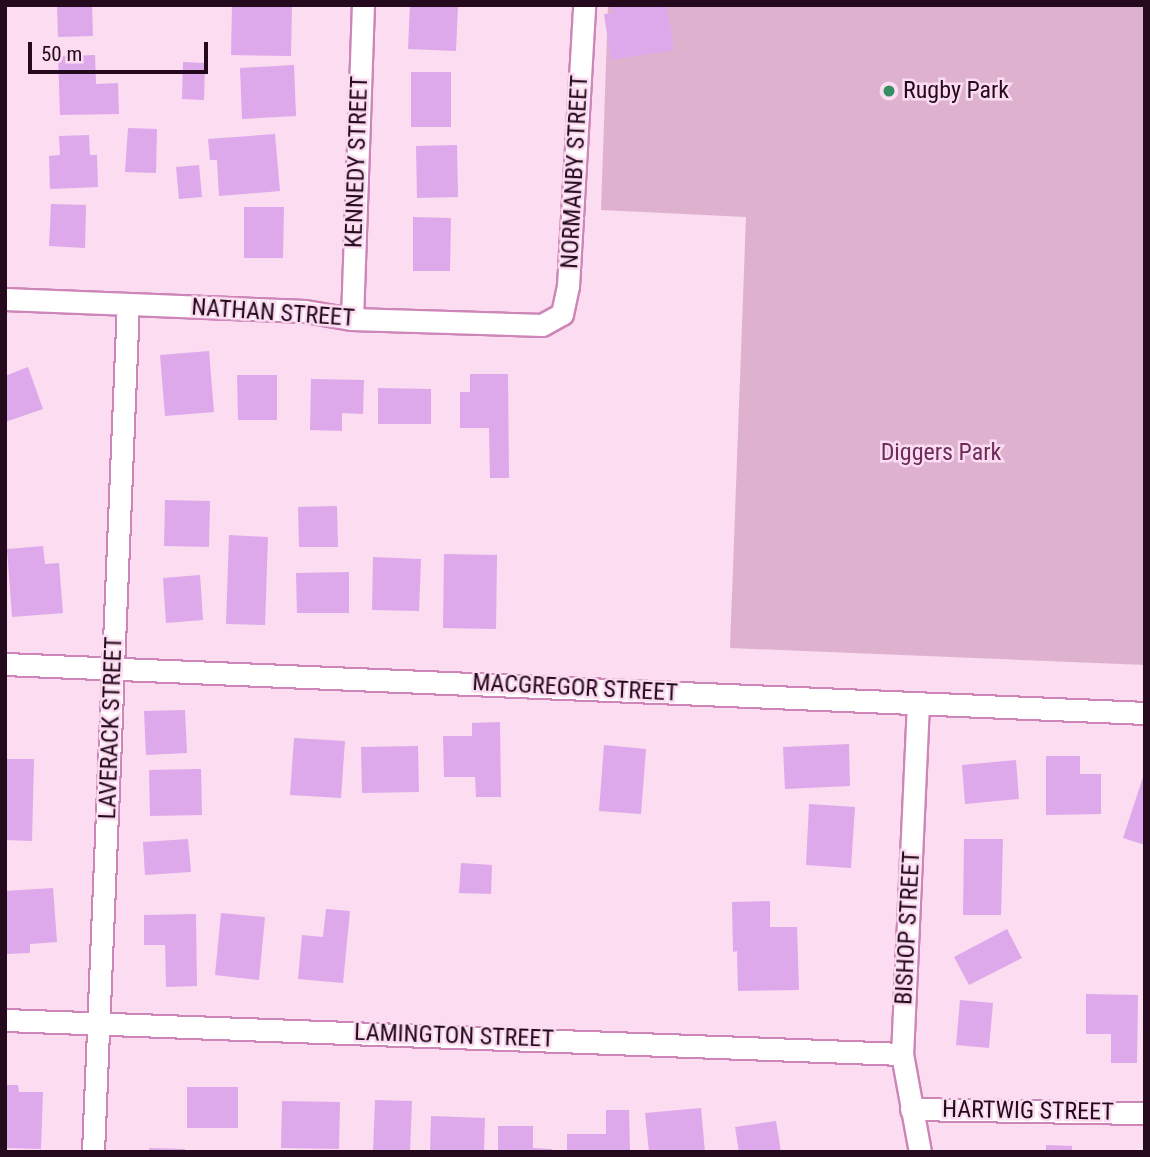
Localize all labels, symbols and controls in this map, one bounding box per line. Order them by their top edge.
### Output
scale bar [32,28,212,72]
text: 50 m [41,42,82,66]
street label: NORMANBY STREET [556,74,594,270]
street label: KENNEDY STREET [340,75,374,249]
place label: Rugby Park [903,77,1009,105]
marker: Rugby Park [881,83,897,99]
street label: NATHAN STREET [190,293,356,333]
park label: Diggers Park [881,439,1001,467]
street label: LAVERACK STREET [93,636,129,820]
street label: MACGREGOR STREET [472,668,678,708]
street label: BISHOP STREET [890,850,926,1006]
street label: LAMINGTON STREET [354,1018,554,1054]
street label: HARTWIG STREET [942,1095,1114,1127]

